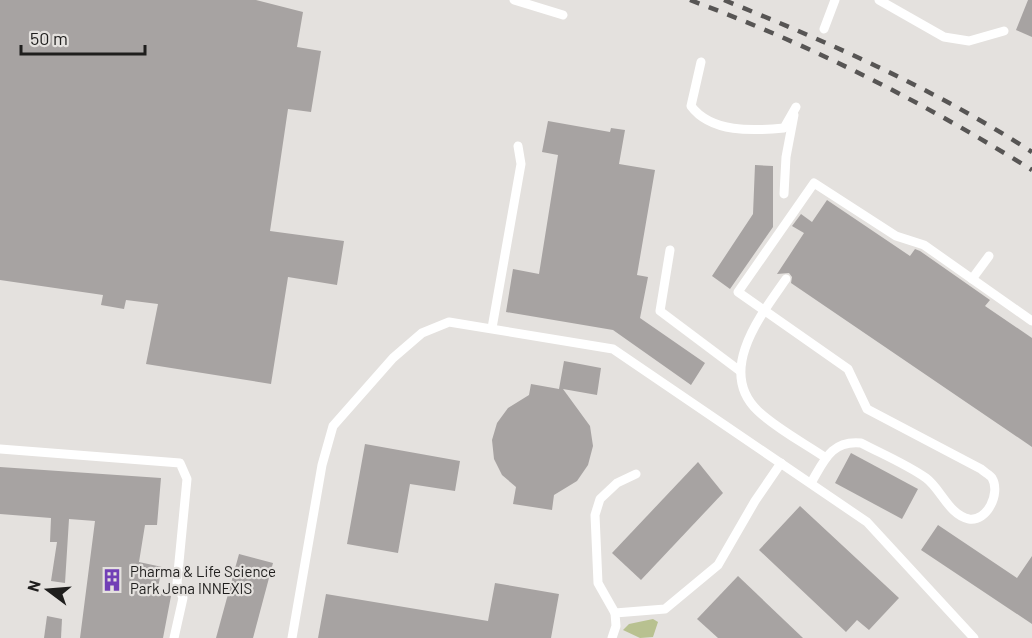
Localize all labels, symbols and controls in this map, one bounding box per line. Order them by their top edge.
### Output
scale bar [21,18,146,56]
text: 50 m [30,27,68,49]
north arrow [18,560,78,620]
place label: Pharma & Life Science Park Jena INNEXIS [130,562,276,597]
building icon: Pharma & Life Science Park Jena INNEXIS [99,567,125,593]
text: N [23,578,44,593]

